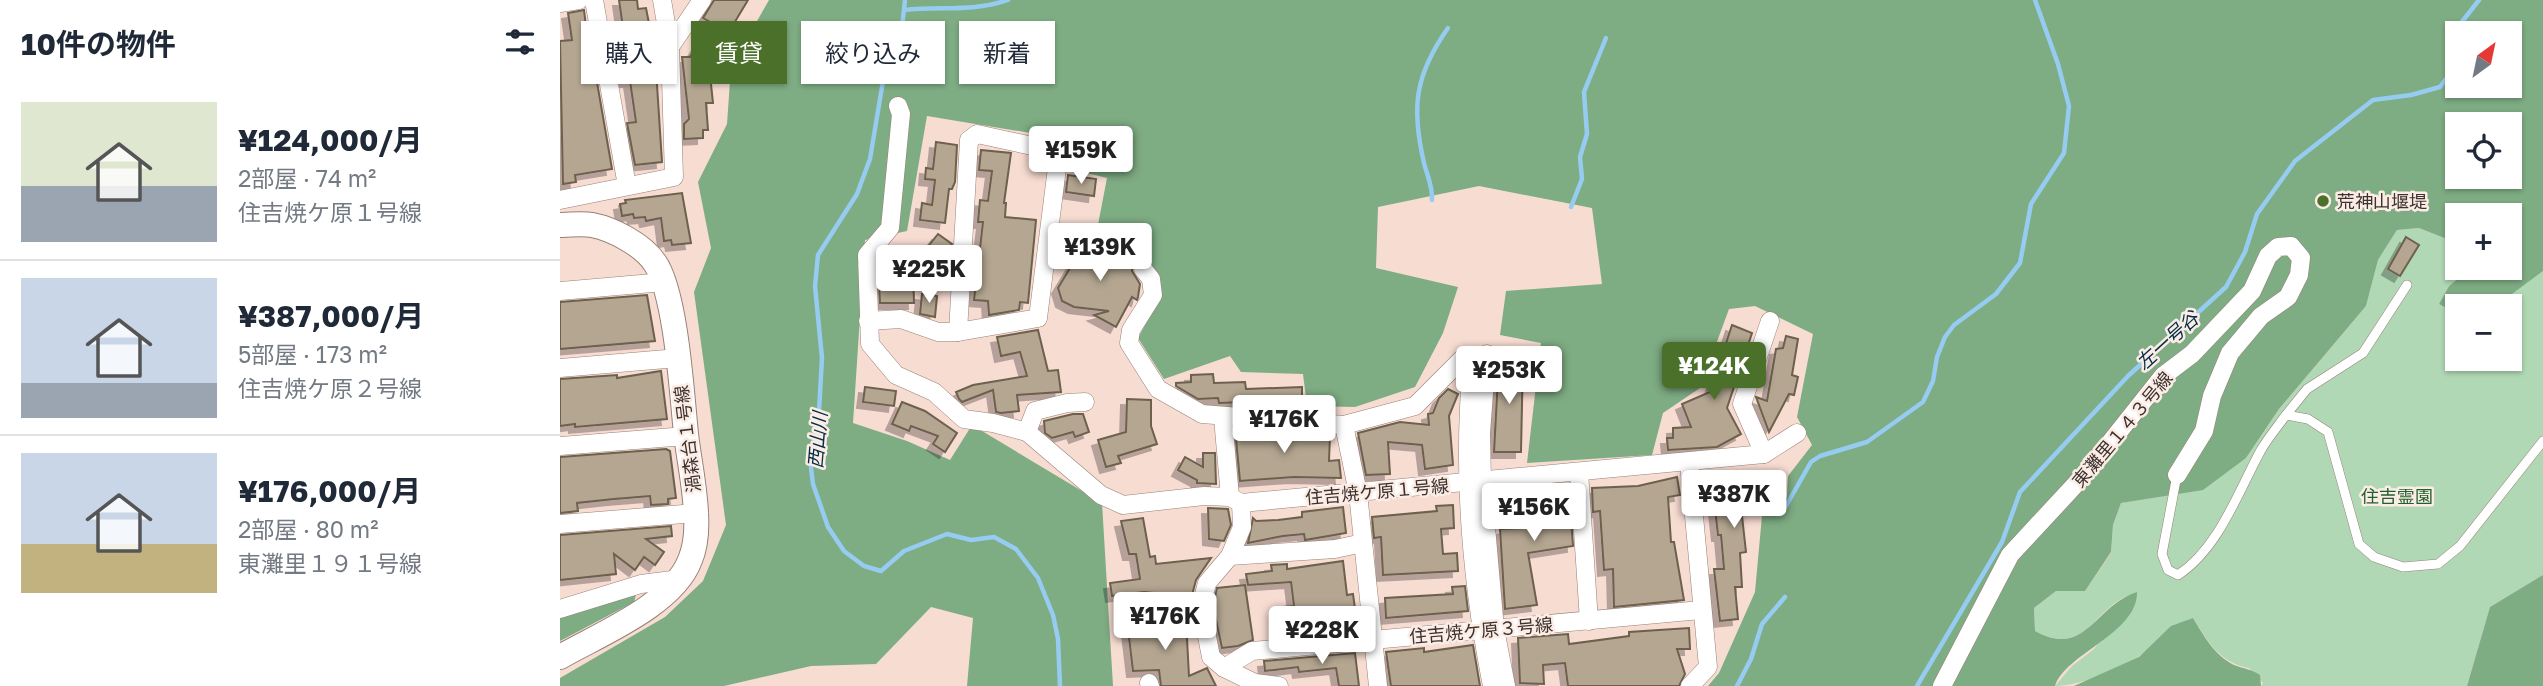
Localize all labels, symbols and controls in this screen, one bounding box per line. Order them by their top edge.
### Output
chip: 購入 [581,21,677,84]
chip: 賃貸 [691,21,787,84]
chip: 絞り込み [801,21,945,84]
chip: 新着 [959,21,1055,84]
north arrow [2445,21,2522,98]
map controls [2445,21,2522,371]
icon: filters [501,23,539,61]
text: 10件の物件 [21,26,176,62]
button: locate [2445,112,2522,189]
text: ¥124,000/月 [238,122,423,158]
pin: ¥159K [1032,127,1130,186]
icon: home [77,130,161,214]
text: ¥159K [1045,135,1117,163]
text: 2部屋 · 74 m² [238,164,376,192]
place label: 荒神山堰堤 [2337,190,2427,212]
marker: 荒神山堰堤 [2315,193,2331,209]
text: 住吉焼ケ原１号線 [238,198,422,226]
button: + [2445,203,2522,280]
pin: ¥139K [1051,224,1149,283]
text: ¥139K [1064,232,1136,260]
pin: ¥225K [880,246,978,305]
text: ¥225K [892,254,966,282]
button: − [2445,294,2522,371]
text: ¥387,000/月 [238,298,424,334]
water label: 左一号谷 [2131,305,2204,374]
icon: home [77,306,161,390]
text: 5部屋 · 173 m² [238,340,387,368]
pin: ¥124K [1665,342,1763,402]
pin: ¥253K [1460,346,1558,406]
text: ¥124K [1678,351,1750,379]
text: ¥253K [1472,355,1546,383]
street label: 東灘里１４３号線 [2067,367,2177,491]
text: 住吉焼ケ原２号線 [238,374,422,402]
street label: 渦森台１号線 [670,384,704,494]
pin: ¥176K [1235,396,1333,455]
text: ¥176K [1249,404,1319,432]
water label: 西山川 [803,409,831,469]
pin: ¥387K [1685,470,1783,530]
text: ¥176,000/月 [238,473,421,509]
street label: 住吉焼ケ原１号線 [1304,474,1450,508]
text: ¥387K [1697,479,1771,507]
icon: home [77,481,161,565]
pin: ¥156K [1485,484,1583,543]
park label: 住吉霊園 [2361,485,2433,507]
text: ¥156K [1498,492,1570,520]
text: 2部屋 · 80 m² [238,515,378,543]
text: 東灘里１９１号線 [238,549,422,577]
pin: ¥176K [1116,592,1214,652]
text: ¥176K [1130,601,1200,629]
pin: ¥228K [1273,606,1371,666]
street label: 住吉焼ケ原３号線 [1408,613,1554,647]
text: ¥228K [1285,615,1359,643]

